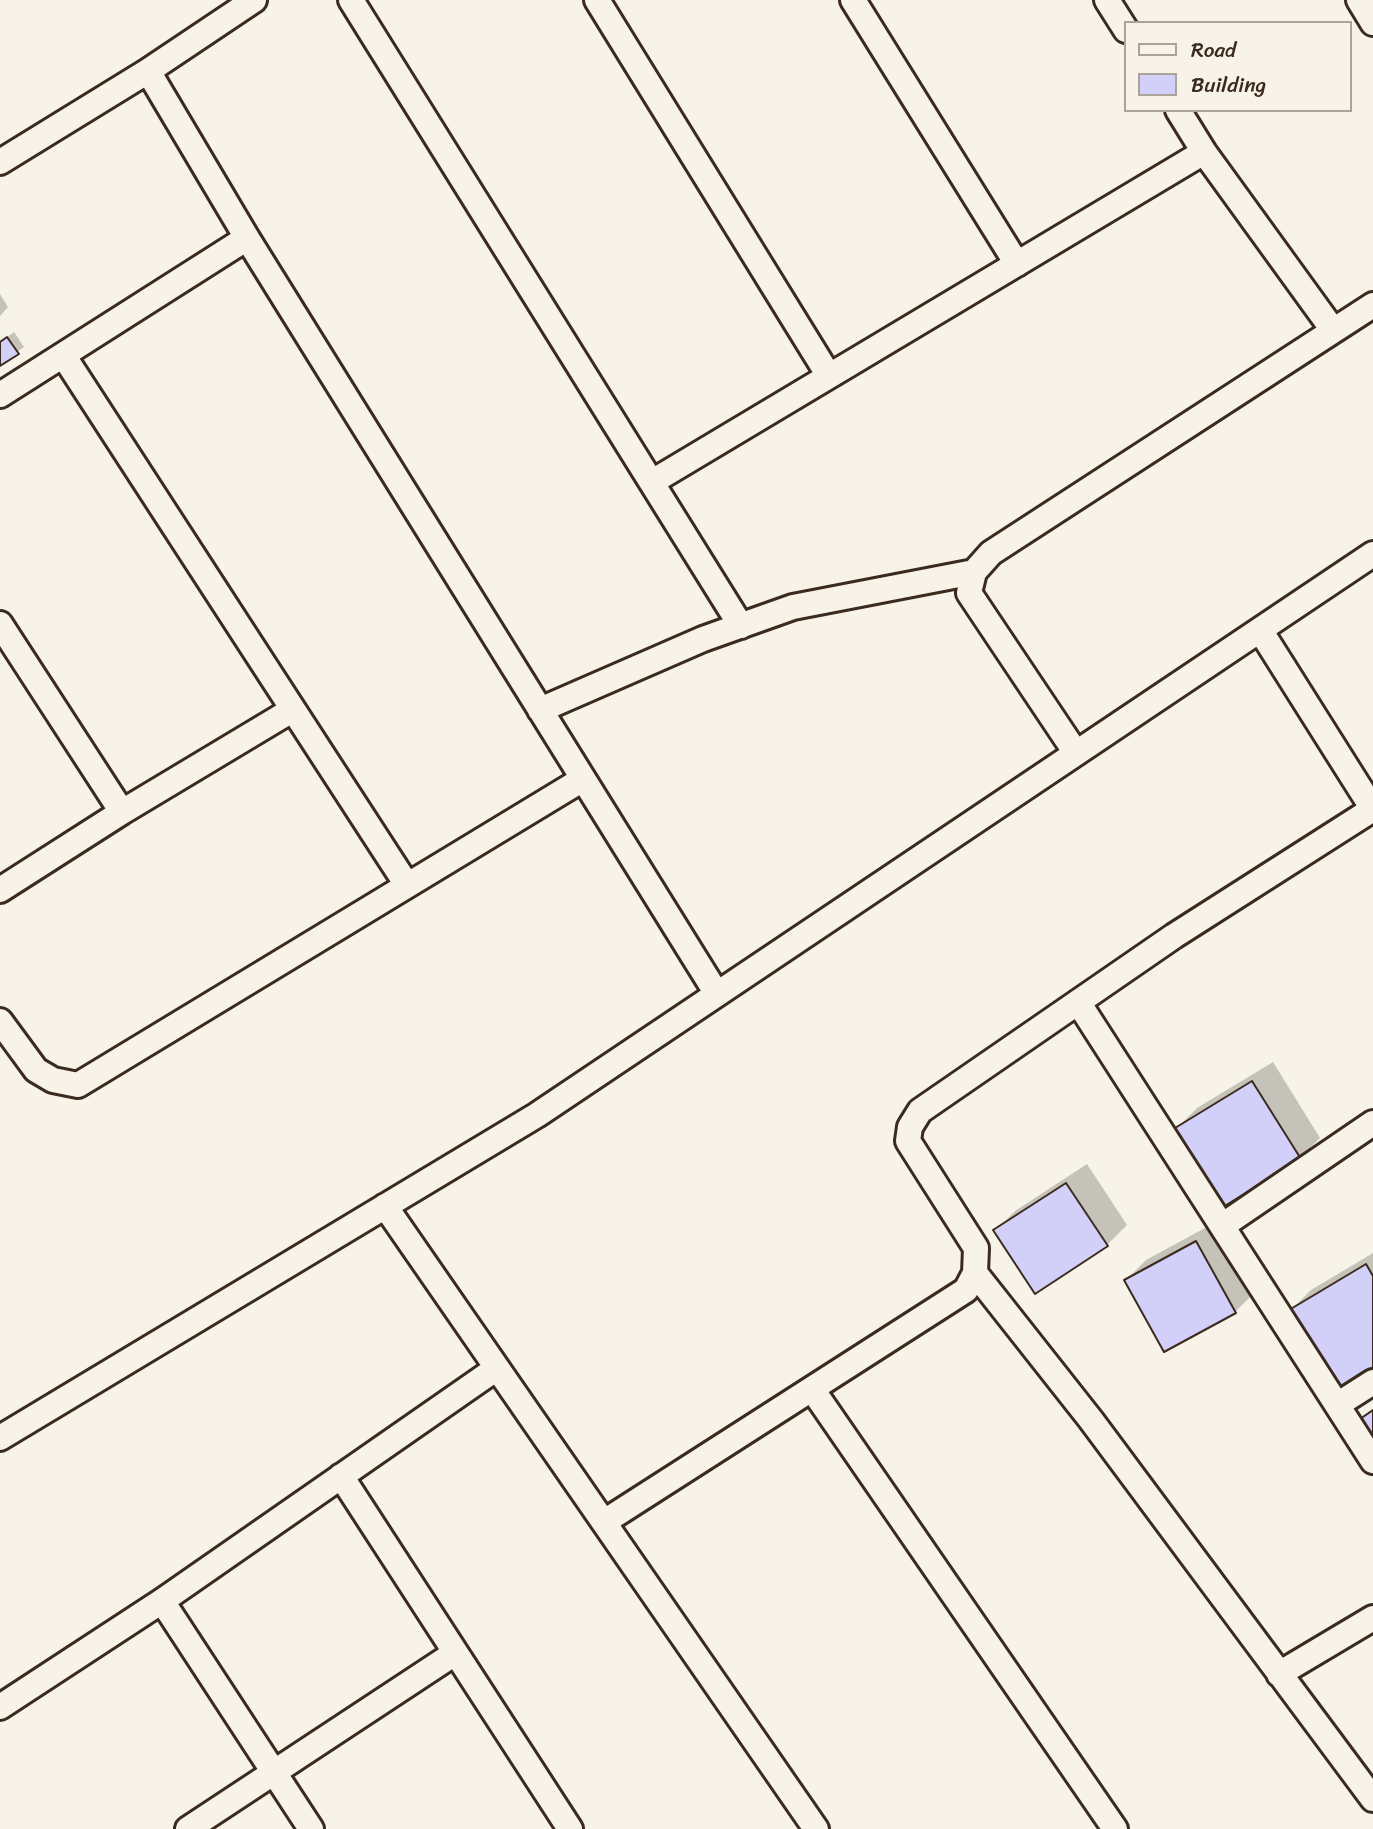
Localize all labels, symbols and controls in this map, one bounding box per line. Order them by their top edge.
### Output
legend [1124,21,1352,112]
text: Road [1191,31,1236,69]
text: Building [1191,66,1266,104]

